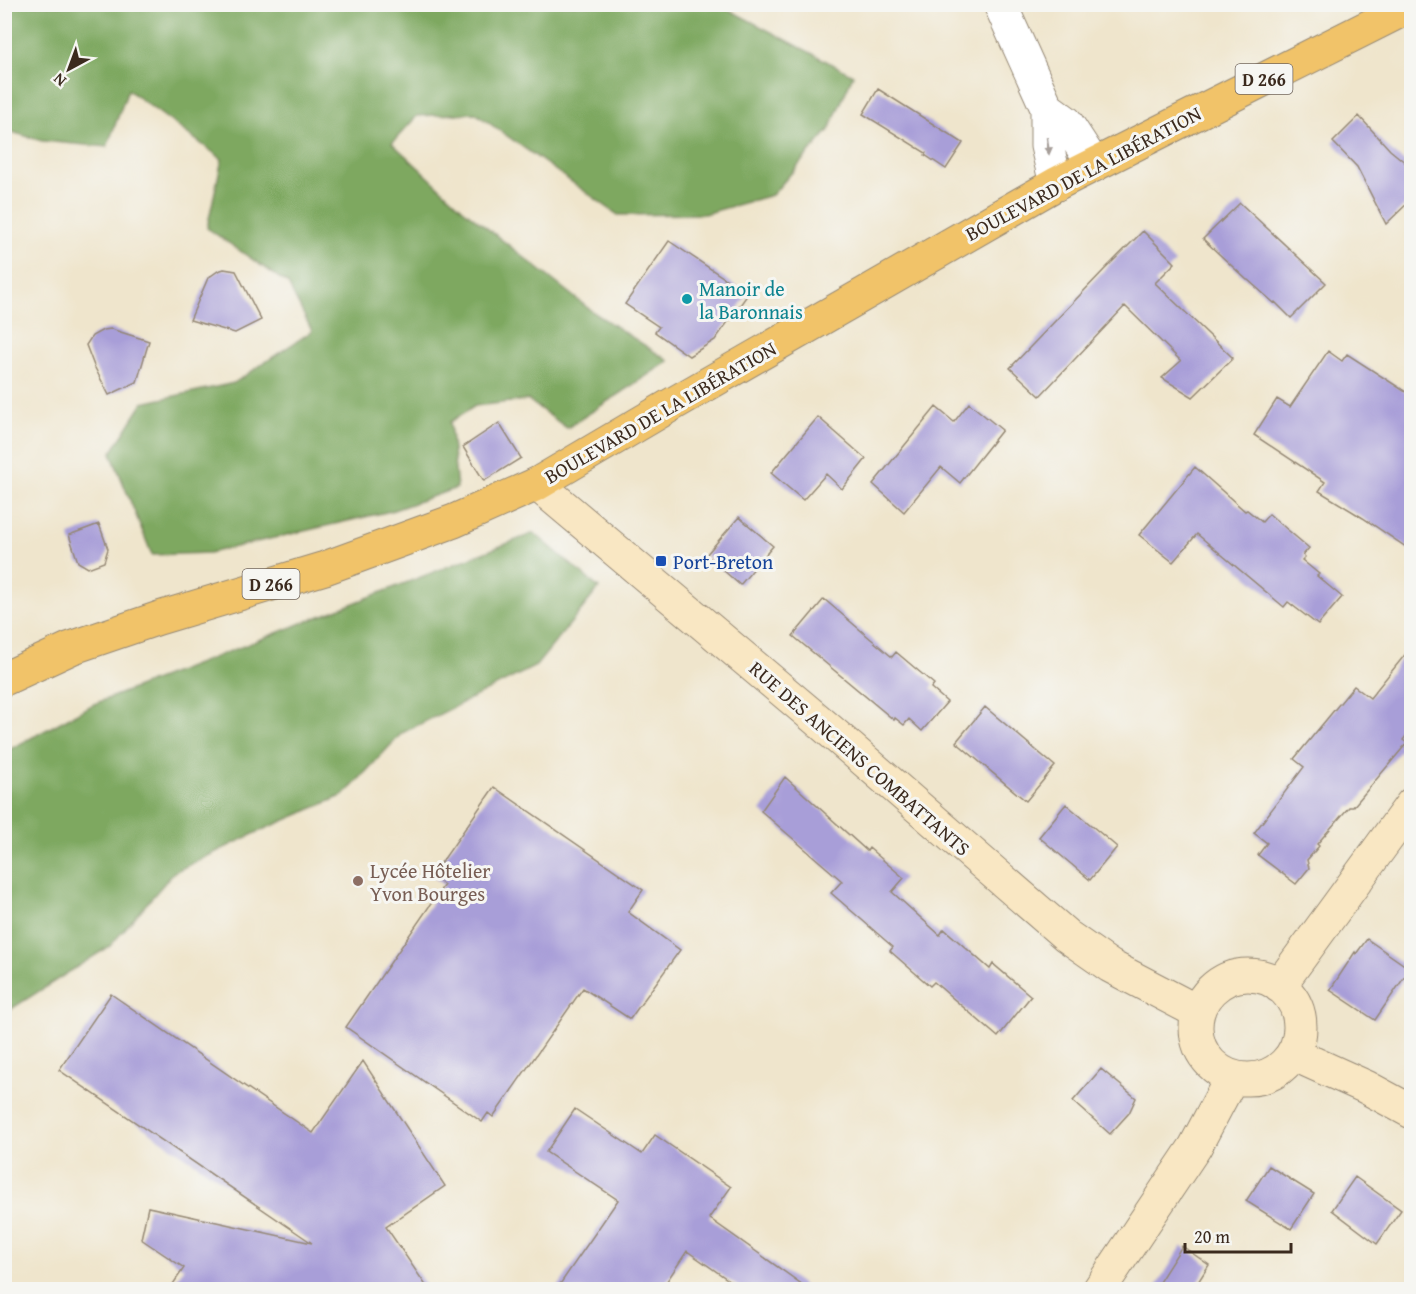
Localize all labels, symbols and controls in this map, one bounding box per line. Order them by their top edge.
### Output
north arrow [39,39,99,99]
road number: D 266 [1236,64,1292,94]
text: N [47,68,71,93]
street label: BOULEVARD DE LA LIBÉRATION [960,98,1206,248]
one-way arrow [1043,137,1053,156]
place label: Manoir de la Baronnais [699,274,803,326]
marker: Manoir de la Baronnais [680,292,694,306]
street label: BOULEVARD DE LA LIBÉRATION [539,334,781,490]
place label: Port-Breton [673,547,773,576]
marker: Port-Breton [654,554,668,568]
road number: D 266 [242,569,300,599]
street label: RUE DES ANCIENS COMBATTANTS [743,654,977,862]
place label: Lycée Hôtelier Yvon Bourges [370,856,491,908]
marker: Lycée Hôtelier Yvon Bourges [351,874,365,888]
scale bar [1185,1216,1292,1254]
text: 20 m [1194,1223,1230,1250]

